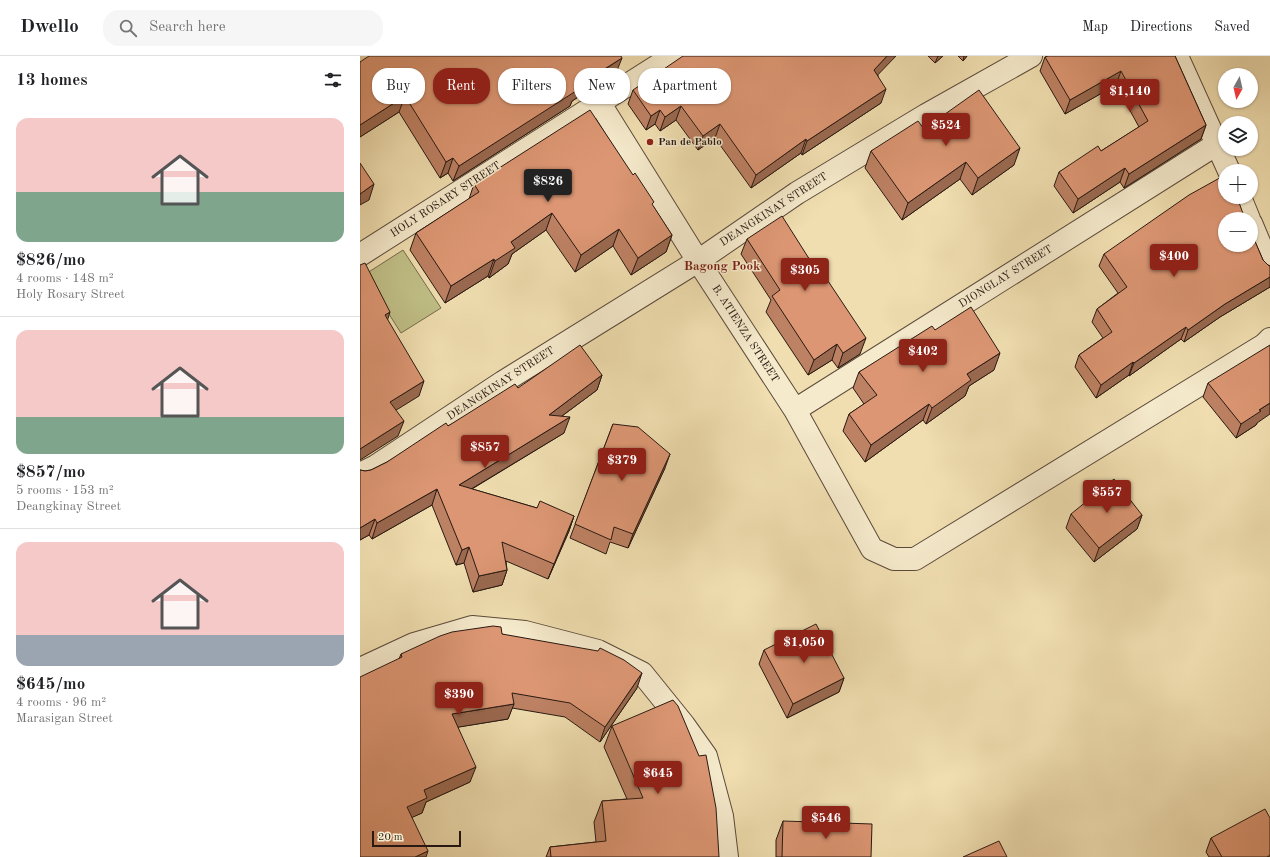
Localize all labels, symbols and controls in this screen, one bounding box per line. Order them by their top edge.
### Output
search box [103,10,383,46]
icon: search [117,17,139,39]
text: Dwello [20,18,79,37]
text: Search here [149,20,226,35]
text: Map [1082,20,1108,34]
text: Directions [1130,20,1192,34]
text: Saved [1214,20,1250,34]
chip: Buy [372,68,425,104]
chip: Rent [433,68,490,104]
chip: Filters [498,68,566,104]
chip: New [574,68,630,104]
chip: Apartment [638,68,731,104]
north arrow [1218,68,1258,108]
map controls [1218,68,1258,252]
icon: filters [322,69,344,91]
text: 13 homes [16,72,88,89]
pin: $1,140 [1097,79,1163,113]
text: $1,140 [1109,85,1151,98]
pin: $524 [922,113,970,147]
button: layers [1218,116,1258,156]
text: $524 [931,119,961,132]
marker: Pan de Pablo [645,137,655,147]
place label: Pan de Pablo [658,137,722,148]
icon: home [144,144,216,216]
street label: HOLY ROSARY STREET [389,160,503,240]
button: + [1218,164,1258,204]
pin: $826 [524,169,572,203]
street label: DEANGKINAY STREET [718,171,830,249]
text: $826 [533,175,563,188]
button: − [1218,212,1258,252]
street label: DIONGLAY STREET [957,244,1055,310]
pin: $400 [1150,244,1198,278]
text: $400 [1159,250,1189,263]
text: $826/mo [16,252,85,269]
pin: $305 [781,258,829,292]
district label: Bagong Pook [684,260,761,273]
text: $305 [790,264,820,277]
text: 4 rooms · 148 m² [16,272,114,285]
street label: B. ATIENZA STREET [709,283,781,385]
text: Holy Rosary Street [16,288,125,301]
pin: $402 [899,339,947,373]
street label: DEANGKINAY STREET [445,345,557,423]
text: $402 [908,345,938,358]
icon: home [144,356,216,428]
pin: $857 [461,435,509,469]
text: $857 [470,441,500,454]
pin: $379 [598,448,646,482]
text: $379 [607,454,637,467]
text: $857/mo [16,464,85,481]
pin: $557 [1083,480,1131,514]
text: 5 rooms · 153 m² [16,484,114,497]
text: $557 [1092,486,1122,499]
text: Deangkinay Street [16,500,121,513]
icon: home [144,568,216,640]
pin: $1,050 [771,630,837,664]
text: $1,050 [783,636,825,649]
text: $645/mo [16,676,85,693]
pin: $390 [435,682,483,716]
text: $390 [444,688,474,701]
text: 4 rooms · 96 m² [16,696,106,709]
text: Marasigan Street [16,712,113,725]
pin: $645 [634,761,682,795]
text: $645 [643,767,673,780]
pin: $546 [802,806,850,840]
text: $546 [811,812,841,825]
scale bar [372,829,461,848]
text: 20 m [378,832,403,843]

